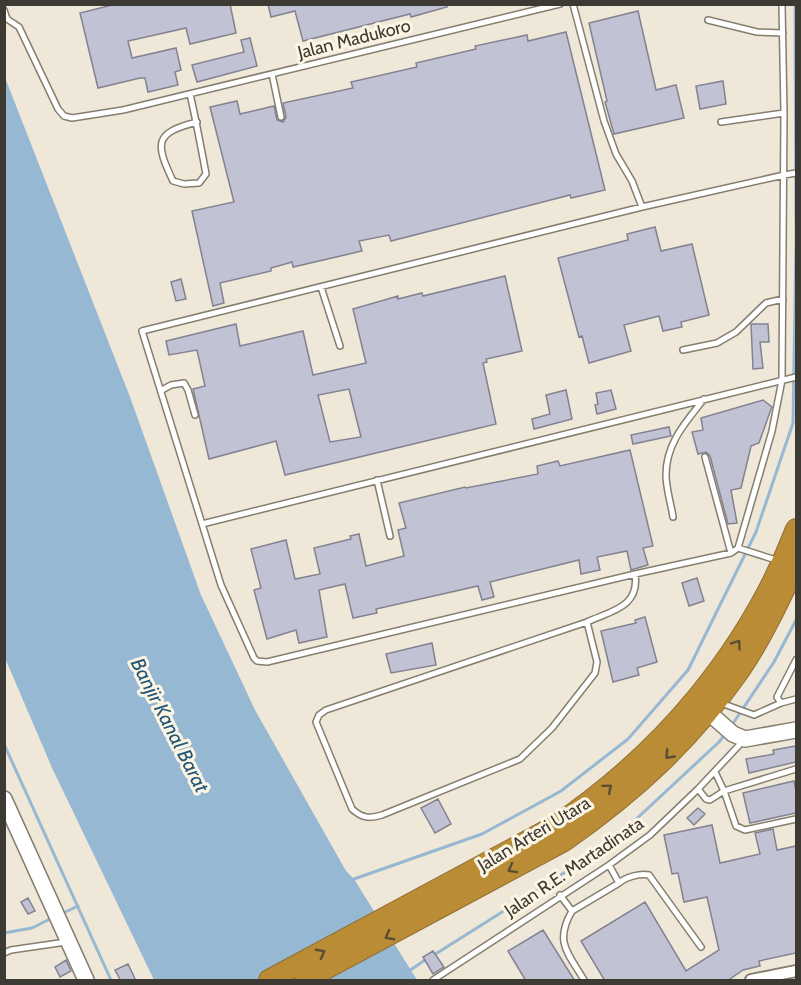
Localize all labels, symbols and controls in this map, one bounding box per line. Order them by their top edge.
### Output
street label: Jalan Madukoro [294,14,413,64]
one-way arrow [730,639,741,650]
water label: Banjir Kanal Barat [126,654,215,797]
one-way arrow [666,748,677,759]
one-way arrow [601,784,612,795]
street label: Jalan Arteri Utara [473,792,595,877]
street label: Jalan R.E. Martadinata [499,812,648,922]
one-way arrow [508,862,518,873]
one-way arrow [385,929,396,940]
one-way arrow [315,949,325,960]

